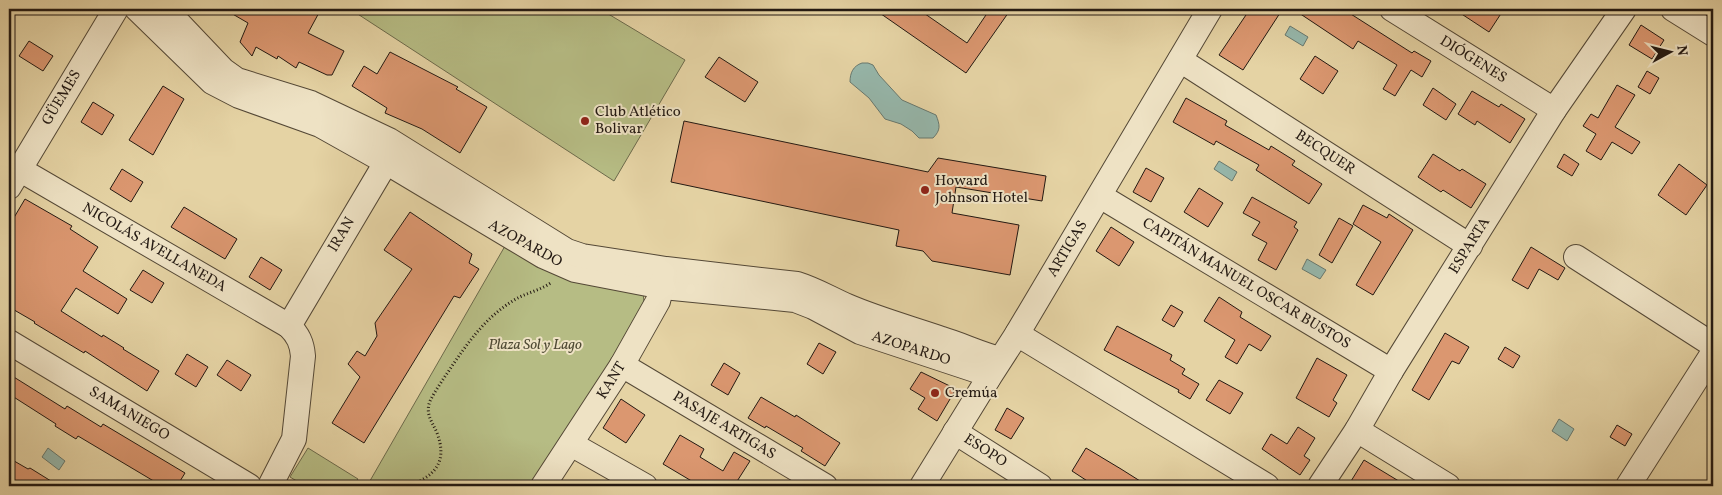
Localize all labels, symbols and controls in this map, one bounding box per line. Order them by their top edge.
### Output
north arrow [1644,28,1694,78]
street label: DIÓGENES [1435,31,1511,89]
text: N [1671,44,1691,57]
street label: GÜEMES [37,66,87,130]
place label: Club Atlético Bolivar [595,102,681,140]
marker: Club Atlético Bolivar [579,115,591,127]
street label: BECQUER [1291,126,1359,180]
place label: Howard Johnson Hotel [935,171,1028,209]
marker: Howard Johnson Hotel [919,184,931,196]
street label: NICOLÁS AVELLANEDA [78,198,230,298]
street label: CAPITÁN MANUEL OSCAR BUSTOS [1138,213,1354,355]
street label: ESPARTA [1444,213,1496,278]
street label: IRAN [323,214,361,256]
street label: AZOPARDO [484,215,566,273]
street label: ARTIGAS [1043,217,1093,281]
street label: AZOPARDO [869,326,953,372]
park label: Plaza Sol y Lago [488,335,582,356]
street label: KANT [592,358,632,404]
street label: SAMANIEGO [85,382,173,446]
place label: Cremúa [945,383,997,404]
street label: PASAJE ARTIGAS [668,387,780,465]
marker: Cremúa [929,387,941,399]
street label: ESOPO [959,429,1011,473]

